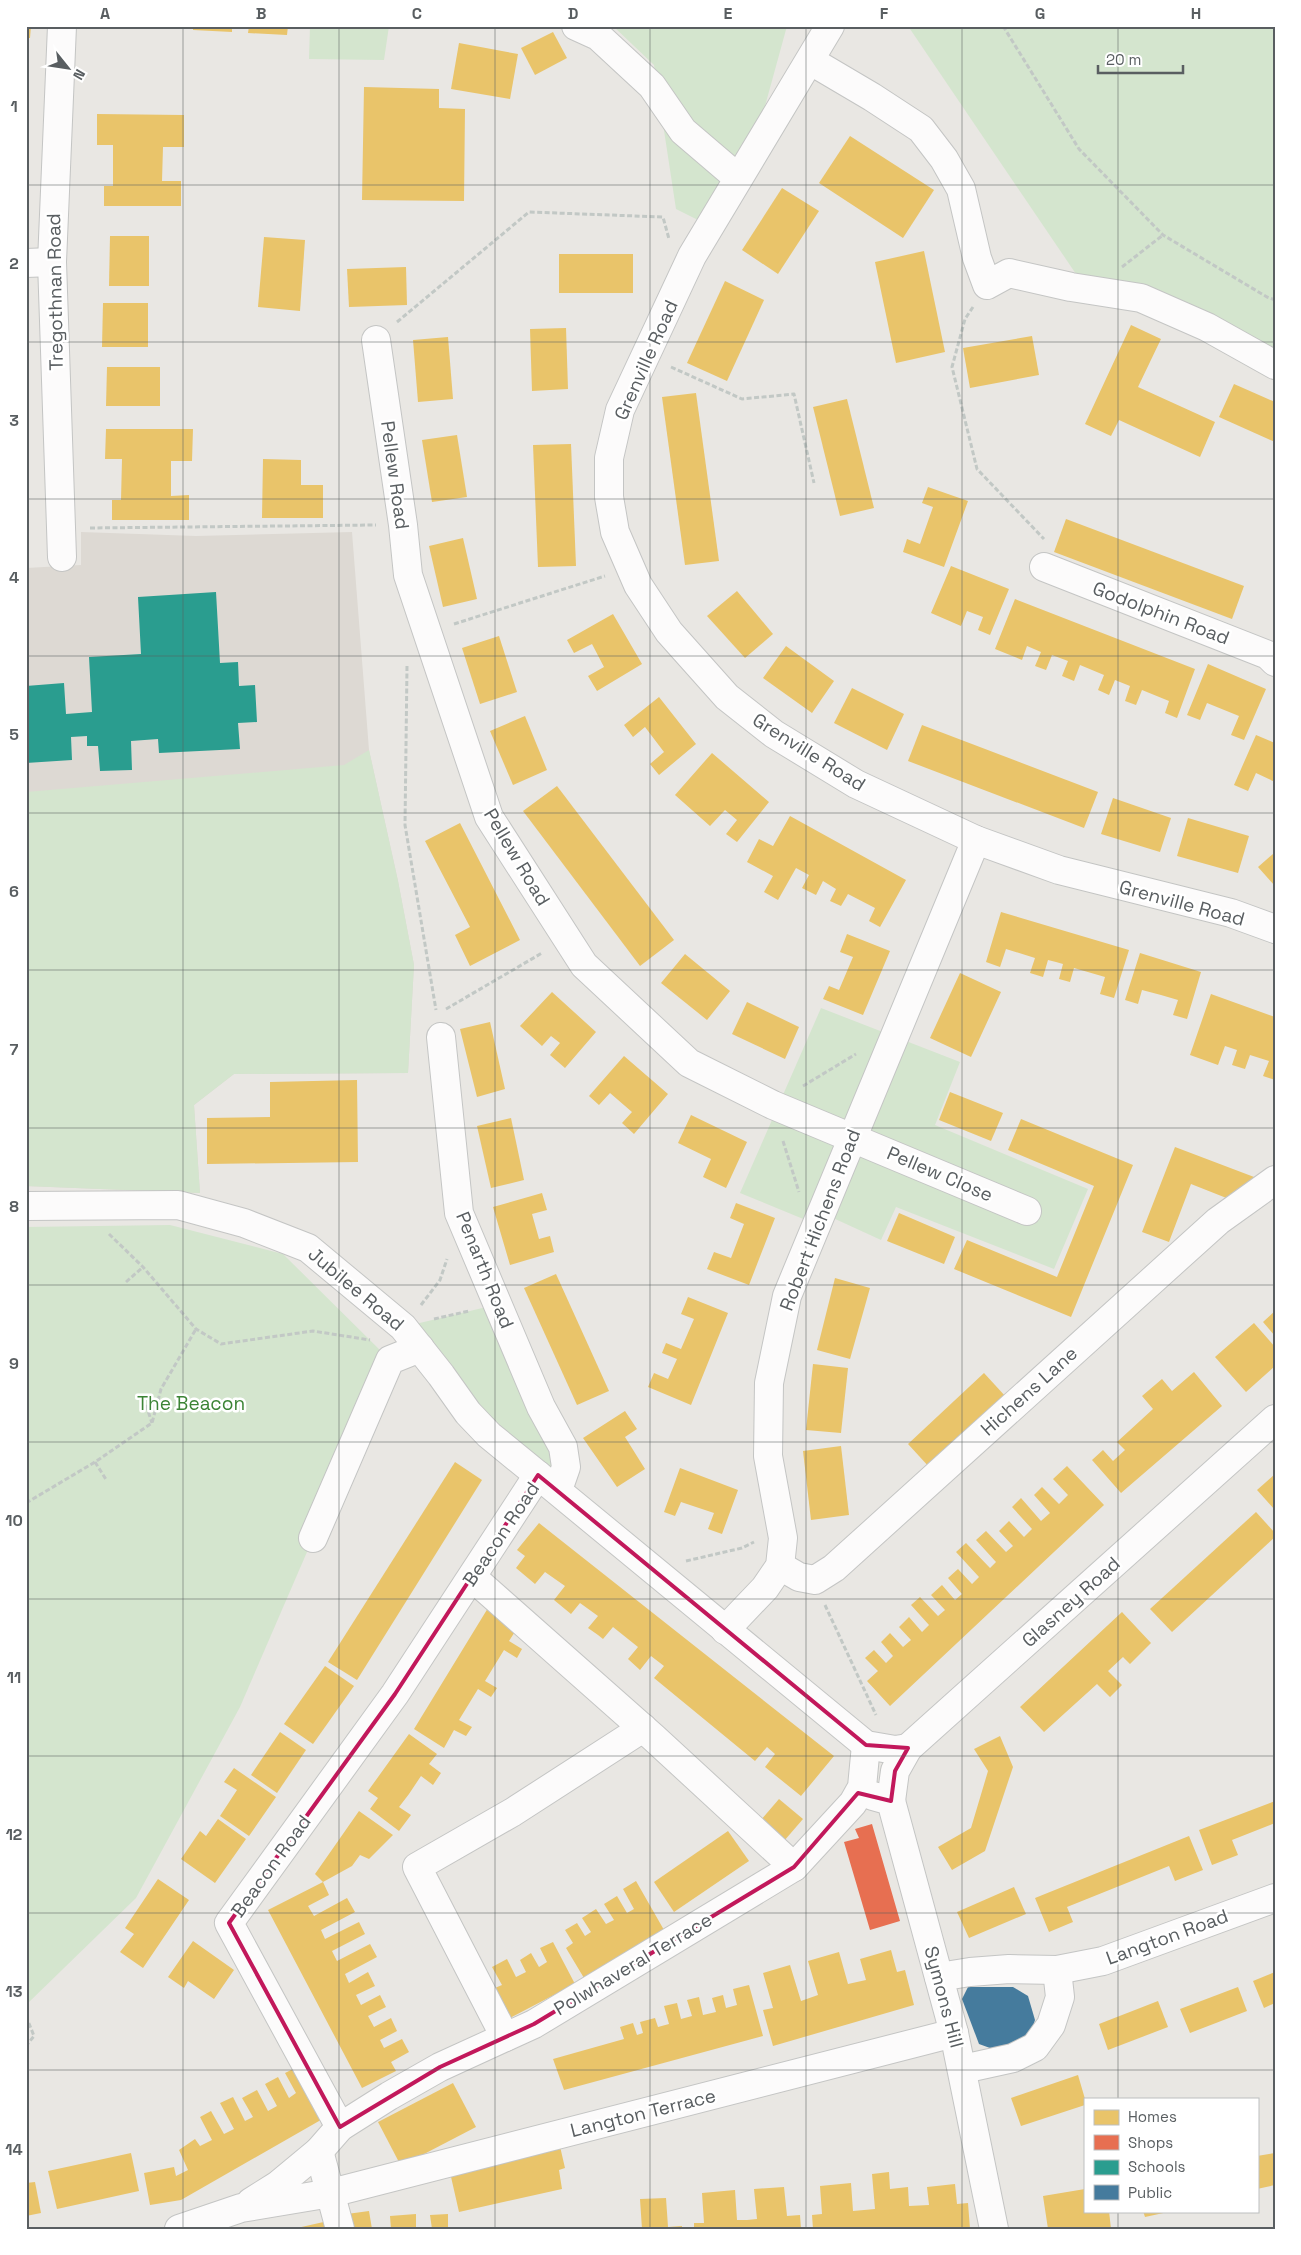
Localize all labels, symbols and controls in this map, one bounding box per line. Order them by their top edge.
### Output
text: A [100,3,110,24]
text: B [256,3,266,24]
text: C [412,3,422,24]
text: D [568,3,578,24]
text: E [724,3,733,24]
text: F [880,3,889,24]
text: G [1035,3,1045,24]
text: H [1191,3,1201,24]
north arrow [42,42,92,92]
scale bar [1098,42,1184,74]
text: 20 m [1106,50,1141,69]
text: N [69,66,89,83]
text: 1 [10,96,18,117]
street label: Tregothnan Road [41,213,69,371]
text: 2 [9,253,19,274]
street label: Grenville Road [608,296,684,424]
text: 3 [9,410,19,431]
street label: Pellew Road [375,419,415,531]
text: 4 [9,567,19,588]
street label: Godolphin Road [1089,575,1233,651]
street label: Grenville Road [748,707,870,797]
text: 5 [9,724,19,745]
street label: Pellew Road [478,804,556,910]
street label: Grenville Road [1116,874,1248,932]
text: 6 [9,881,19,902]
text: 7 [10,1039,19,1060]
street label: Robert Hichens Road [774,1126,866,1314]
street label: Pellew Close [883,1140,997,1208]
text: 8 [9,1196,19,1217]
street label: Penarth Road [450,1208,520,1332]
street label: Jubilee Road [303,1241,409,1337]
street label: Hichens Lane [975,1341,1083,1441]
text: 9 [9,1353,19,1374]
park label: The Beacon [137,1391,245,1416]
street label: Beacon Road [457,1477,545,1591]
text: 10 [5,1510,23,1531]
street label: Glasney Road [1017,1551,1125,1653]
text: 11 [7,1667,21,1688]
street label: Beacon Road [225,1810,317,1922]
text: 12 [6,1824,22,1845]
street label: Langton Road [1102,1903,1232,1971]
street label: Polwhaveral Terrace [549,1907,717,2021]
street label: Symons Hill [918,1943,970,2051]
text: 13 [6,1981,23,2002]
street label: Langton Terrace [568,2083,718,2143]
legend [1084,2098,1258,2212]
text: Homes [1128,2107,1177,2126]
text: Shops [1128,2133,1173,2152]
text: 14 [5,2139,23,2160]
text: Schools [1128,2157,1186,2176]
text: Public [1128,2183,1172,2202]

